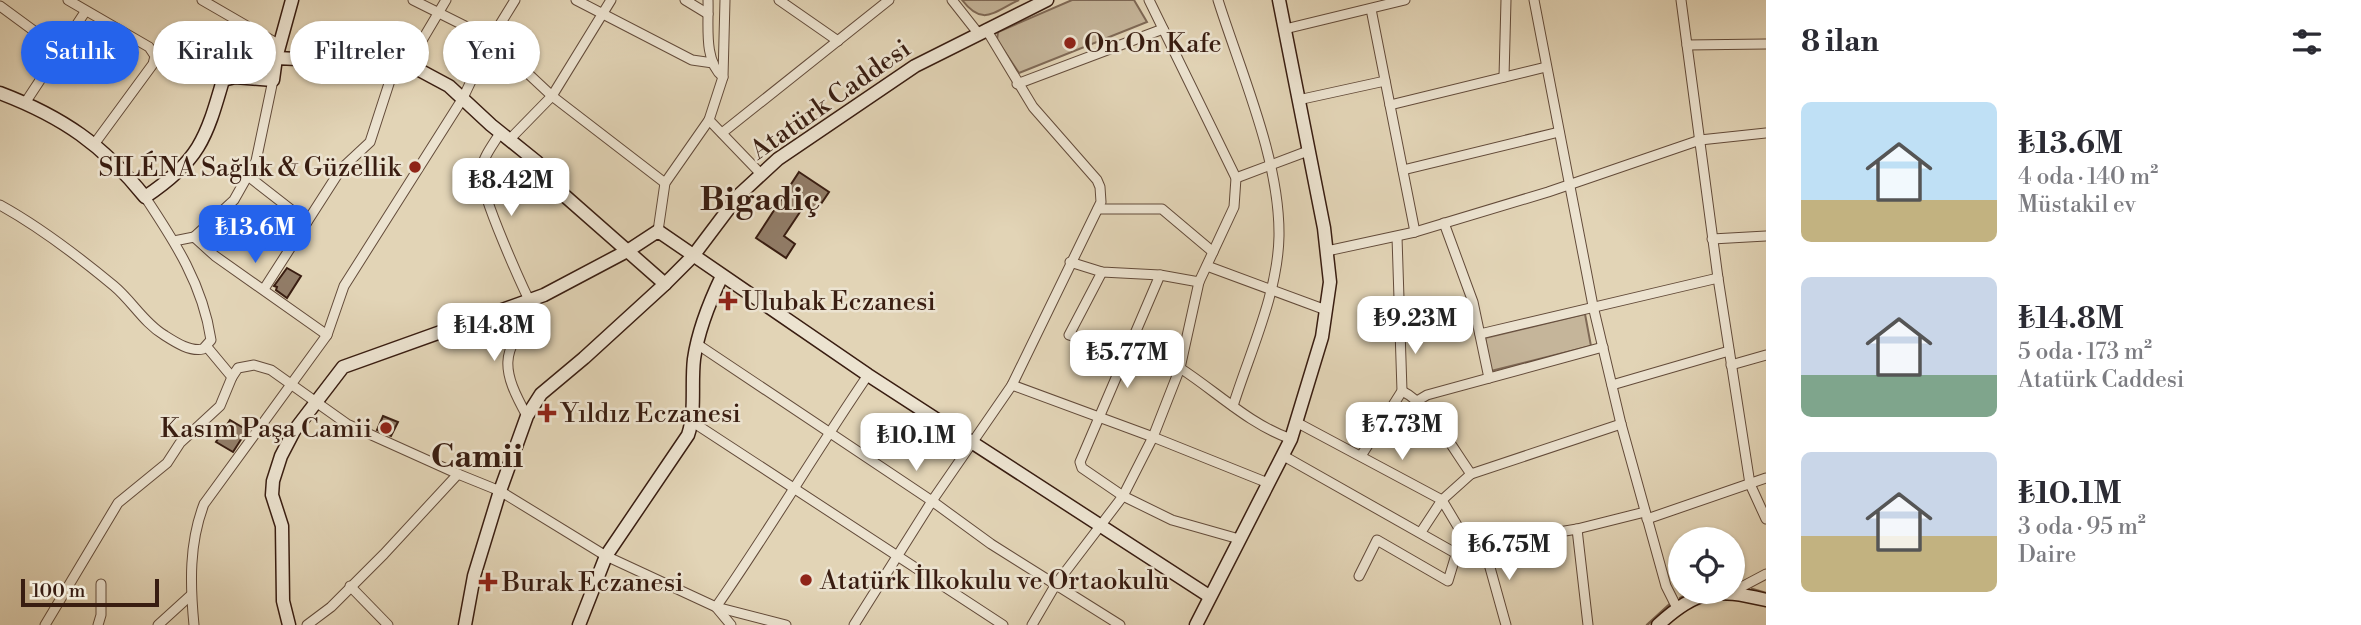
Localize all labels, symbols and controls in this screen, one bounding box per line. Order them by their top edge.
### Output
chip: Satılık [21,21,139,84]
chip: Kiralık [153,21,276,84]
chip: Filtreler [290,21,429,84]
chip: Yeni [443,21,540,84]
text: 8 ilan [1801,23,1879,61]
icon: filters [2288,23,2326,61]
place label: On On Kafe [1084,28,1222,60]
street label: Atatürk Caddesi [744,33,917,167]
marker: On On Kafe [1062,35,1078,51]
text: ₺13.6M [2018,125,2123,163]
icon: home [1857,130,1941,214]
place label: SILÉNA Sağlık & Güzellik [99,150,402,184]
pin: ₺8.42M [454,158,568,218]
marker: SILÉNA Sağlık & Güzellik [407,159,423,175]
text: 4 oda · 140 m² [2018,163,2158,191]
text: ₺8.42M [468,167,554,195]
district label: Bigadiç [700,180,820,221]
text: Müstakil ev [2018,191,2136,219]
pin: ₺13.6M [198,205,312,265]
text: ₺13.6M [215,214,295,242]
place label: Ulubak Eczanesi [742,286,936,318]
marker: Ulubak Eczanesi [720,293,736,309]
pin: ₺9.23M [1358,296,1472,356]
text: ₺14.8M [2018,300,2124,338]
pin: ₺14.8M [437,304,551,363]
text: ₺9.23M [1373,305,1457,333]
icon: home [1857,305,1941,389]
text: ₺14.8M [454,312,534,340]
pin: ₺5.77M [1070,330,1184,390]
text: 5 oda · 173 m² [2018,338,2152,366]
text: ₺5.77M [1086,339,1168,367]
text: Atatürk Caddesi [2018,366,2184,394]
place label: Yıldız Eczanesi [559,398,741,430]
pin: ₺7.73M [1345,402,1459,462]
marker: Yıldız Eczanesi [539,405,555,421]
text: ₺7.73M [1362,411,1442,439]
place label: Kasım Paşa Camii [160,413,372,445]
pin: ₺10.1M [859,414,973,473]
marker: Kasım Paşa Camii [378,420,394,436]
text: ₺10.1M [876,422,956,450]
district label: Camii [431,437,524,478]
text: ₺10.1M [2018,475,2121,513]
icon: home [1857,480,1941,564]
text: 3 oda · 95 m² [2018,513,2146,541]
pin: ₺6.75M [1452,522,1566,582]
map controls [1668,527,1745,604]
button: locate [1668,527,1745,604]
text: ₺6.75M [1468,531,1550,559]
text: Daire [2018,541,2076,569]
place label: Atatürk İlkokulu ve Ortaokulu [819,564,1170,597]
place label: Burak Eczanesi [501,567,684,599]
marker: Atatürk İlkokulu ve Ortaokulu [798,572,814,588]
marker: Burak Eczanesi [480,574,496,590]
scale bar [21,576,159,608]
text: 100 m [32,579,85,603]

